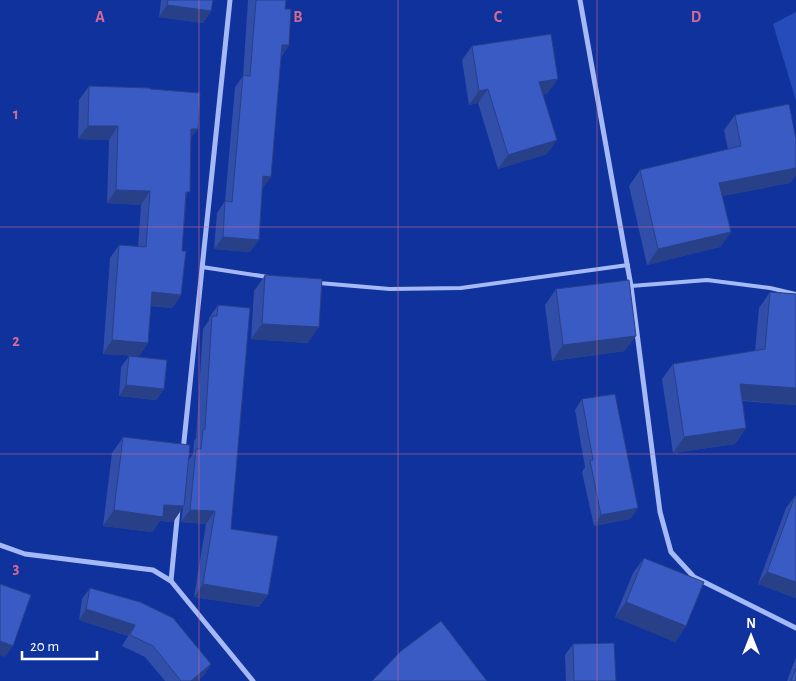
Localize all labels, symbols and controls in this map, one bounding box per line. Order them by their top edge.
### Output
text: A [95,9,105,25]
text: B [293,9,303,25]
text: C [494,9,503,25]
text: D [691,9,702,25]
text: 1 [13,106,19,122]
text: 2 [12,333,20,349]
text: 3 [13,560,20,576]
north arrow [726,611,776,661]
text: N [746,617,756,631]
scale bar [22,628,98,660]
text: 20 m [30,639,59,654]

